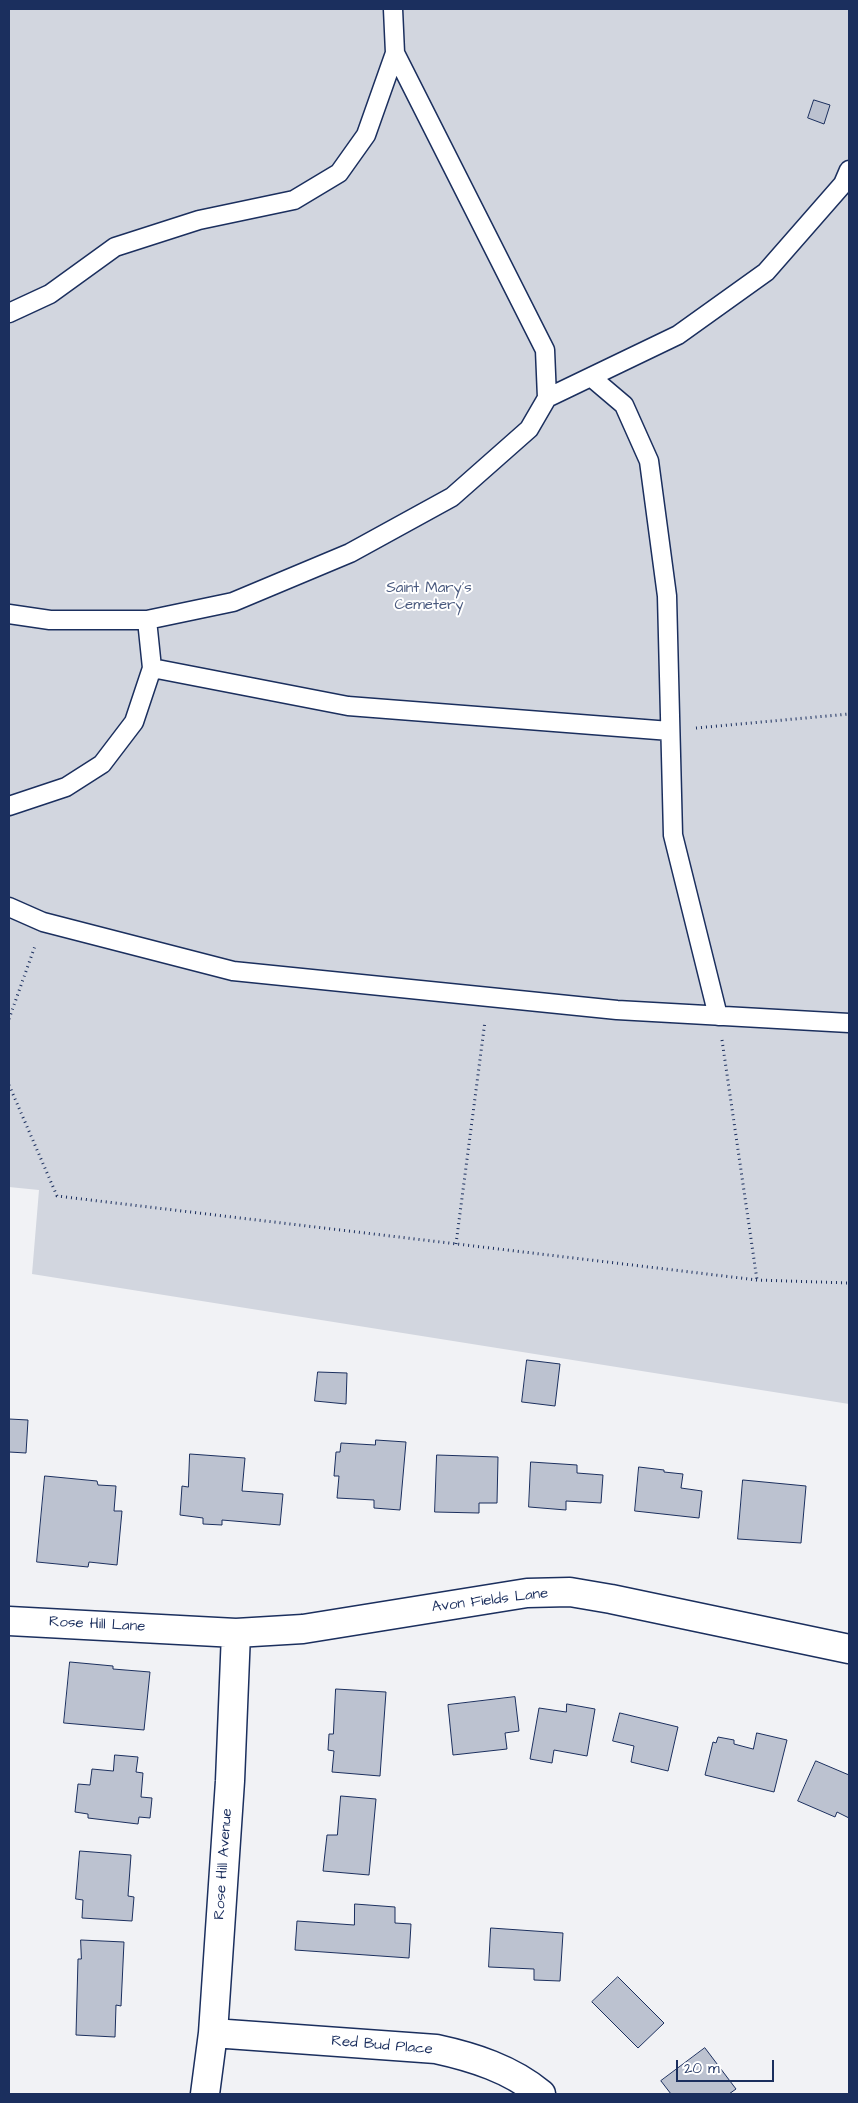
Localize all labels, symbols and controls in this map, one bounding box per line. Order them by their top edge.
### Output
park label: Saint Mary’s Cemetery [386,580,472,615]
street label: Avon Fields Lane [431,1585,549,1617]
street label: Rose Hill Lane [48,1613,146,1637]
street label: Rose Hill Avenue [211,1808,237,1920]
street label: Red Bud Place [331,2033,433,2059]
scale bar [678,2050,776,2082]
text: 20 m [684,2058,720,2079]

